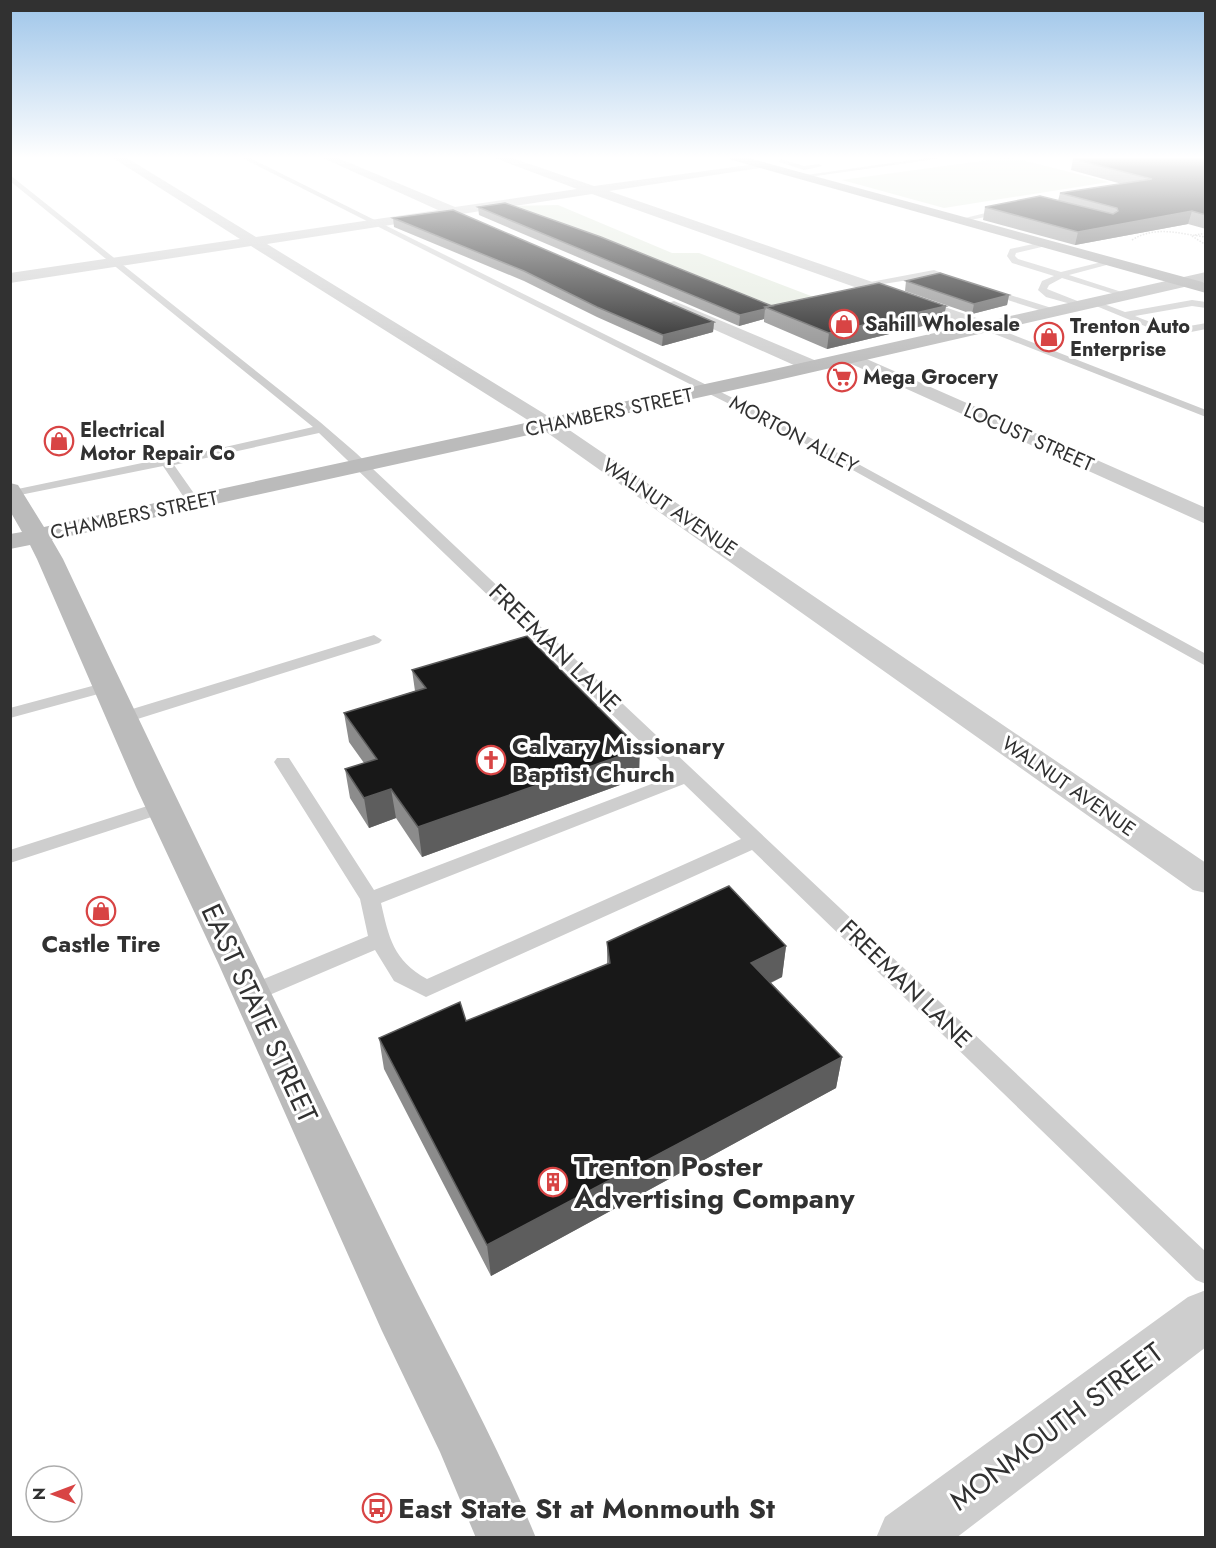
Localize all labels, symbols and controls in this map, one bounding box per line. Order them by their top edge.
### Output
shop icon: Sahill Wholesale [828,308,860,340]
place label: Sahill Wholesale [865,310,1020,339]
place label: Trenton Auto Enterprise [1070,312,1190,364]
shop icon: Trenton Auto Enterprise [1033,321,1065,353]
supermarket icon: Mega Grocery [826,361,858,393]
place label: Mega Grocery [863,363,998,392]
street label: CHAMBERS STREET [523,380,696,444]
street label: MORTON ALLEY [724,388,864,481]
street label: LOCUST STREET [959,396,1099,479]
place label: Electrical Motor Repair Co [80,416,235,468]
shop icon: Electrical Motor Repair Co [43,425,75,457]
street label: WALNUT AVENUE [596,451,743,564]
street label: CHAMBERS STREET [48,483,221,547]
street label: FREEMAN LANE [481,575,629,720]
place label: Calvary Missionary Baptist Church [512,728,725,791]
street label: WALNUT AVENUE [996,729,1142,844]
church icon: Calvary Missionary Baptist Church [475,744,507,776]
shop icon: Castle Tire [85,895,117,927]
street label: EAST STATE STREET [191,897,328,1129]
street label: FREEMAN LANE [832,911,980,1056]
place label: Castle Tire [41,926,161,961]
place label: Trenton Poster Advertising Company [573,1146,855,1219]
building icon: Trenton Poster Advertising Company [537,1166,569,1198]
street label: MONMOUTH STREET [941,1332,1172,1520]
north arrow [24,1464,84,1524]
text: N [28,1488,51,1500]
place label: East State St at Monmouth St [398,1488,775,1529]
bus stop icon: East State St at Monmouth St [361,1492,393,1524]

